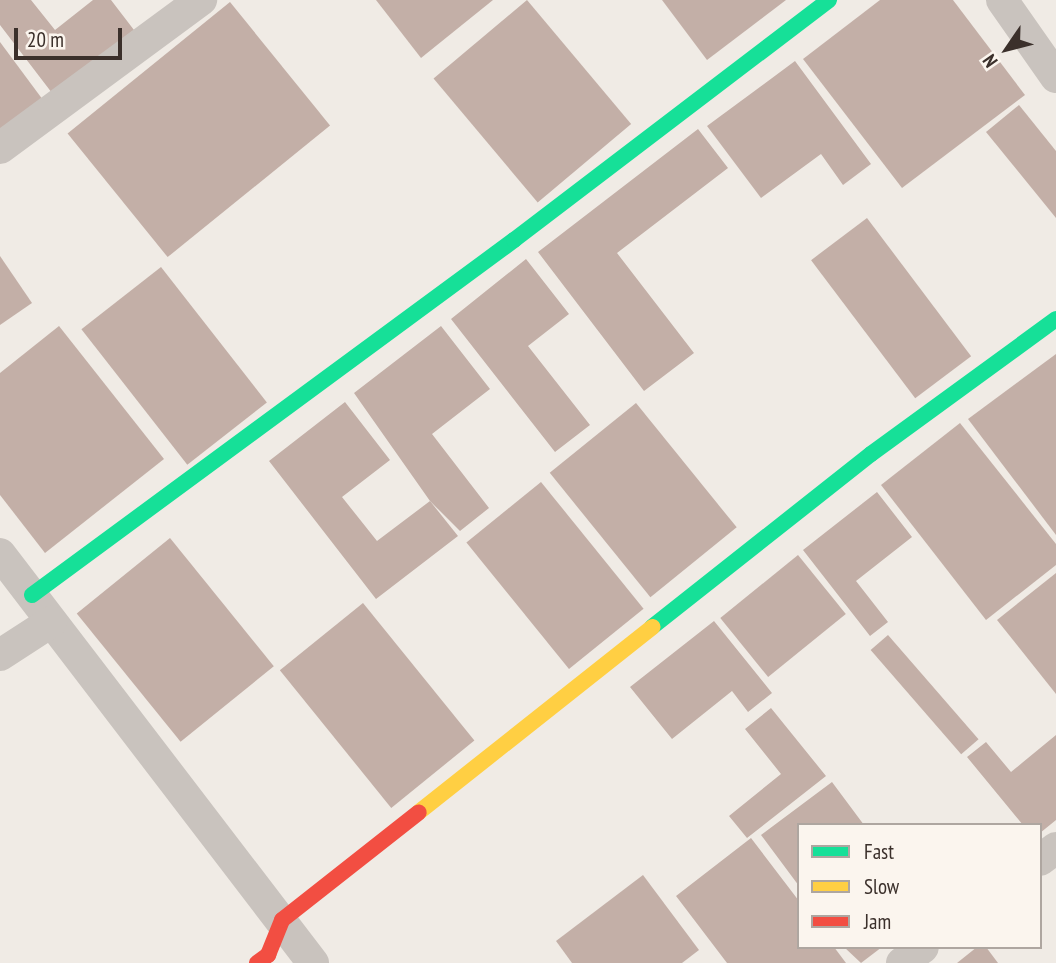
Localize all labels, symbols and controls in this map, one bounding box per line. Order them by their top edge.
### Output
scale bar [18,14,126,58]
north arrow [972,14,1042,84]
text: 20 m [27,26,64,53]
text: N [977,50,1003,72]
legend [797,823,1042,949]
text: Fast [864,838,894,865]
text: Slow [864,873,899,900]
text: Jam [864,908,891,935]

